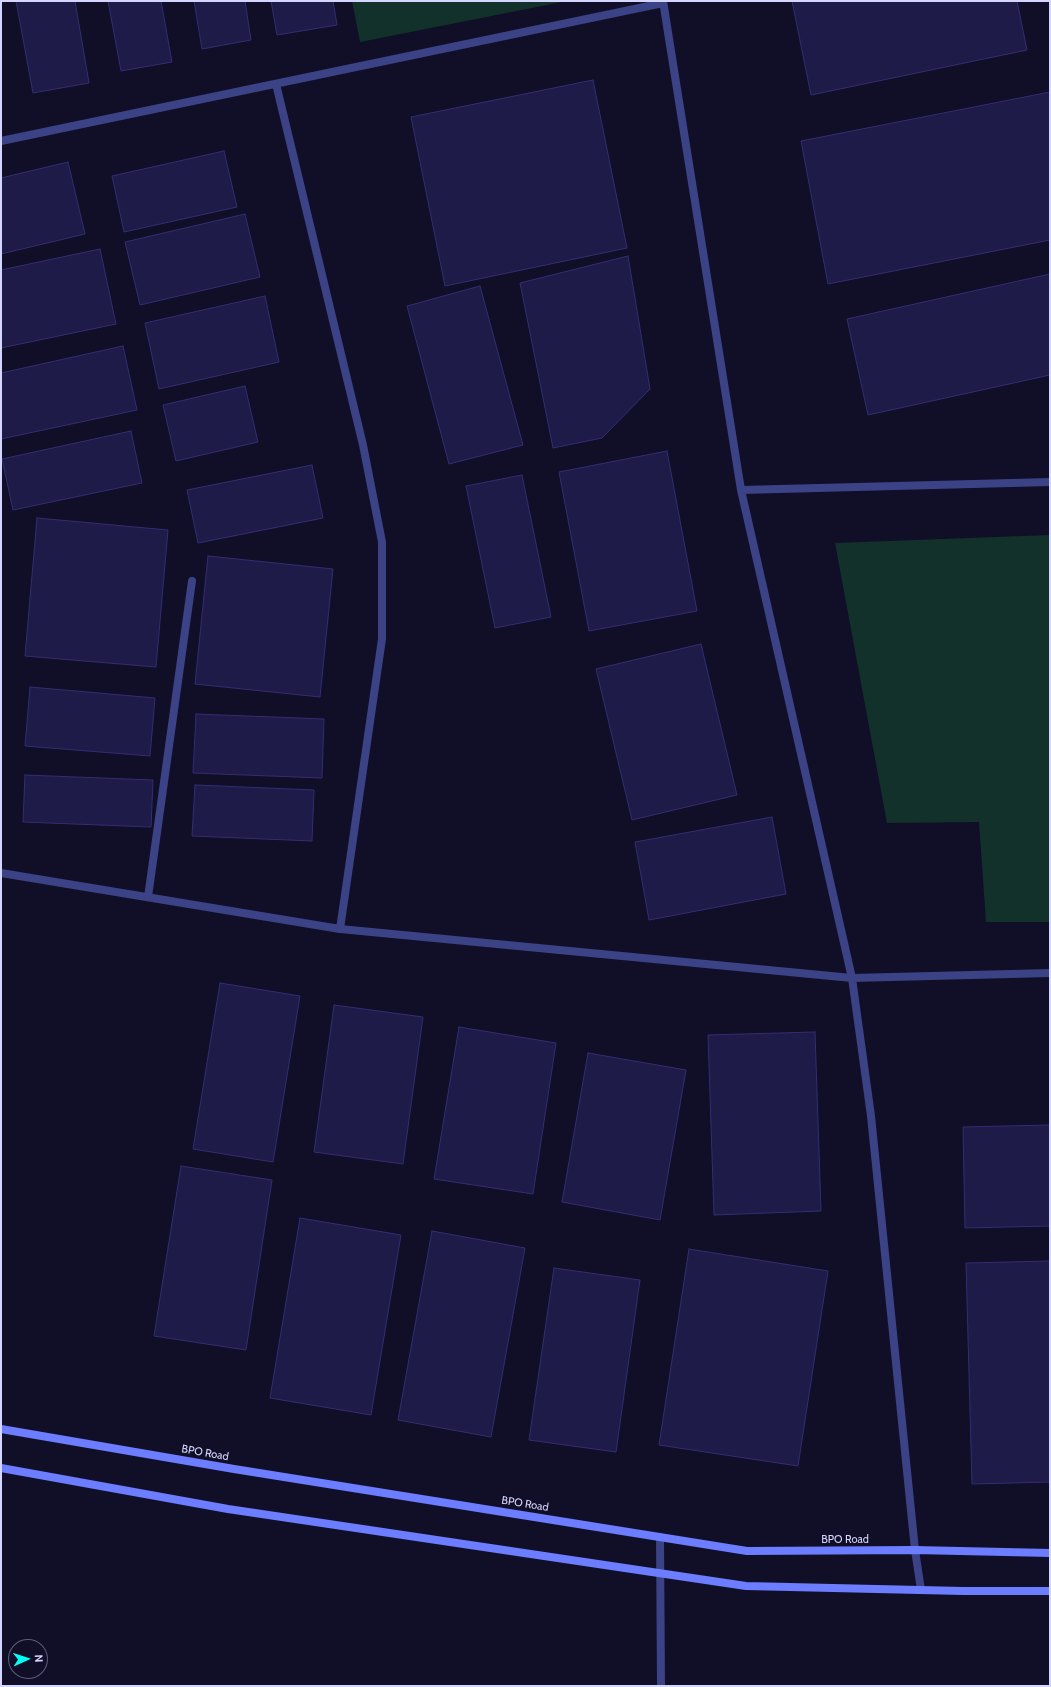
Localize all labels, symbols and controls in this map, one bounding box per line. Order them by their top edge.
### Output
street label: BPO Road [180,1442,230,1464]
street label: BPO Road [500,1494,550,1514]
street label: BPO Road [821,1533,869,1547]
north arrow [8,1639,48,1679]
text: N [32,1654,46,1663]

